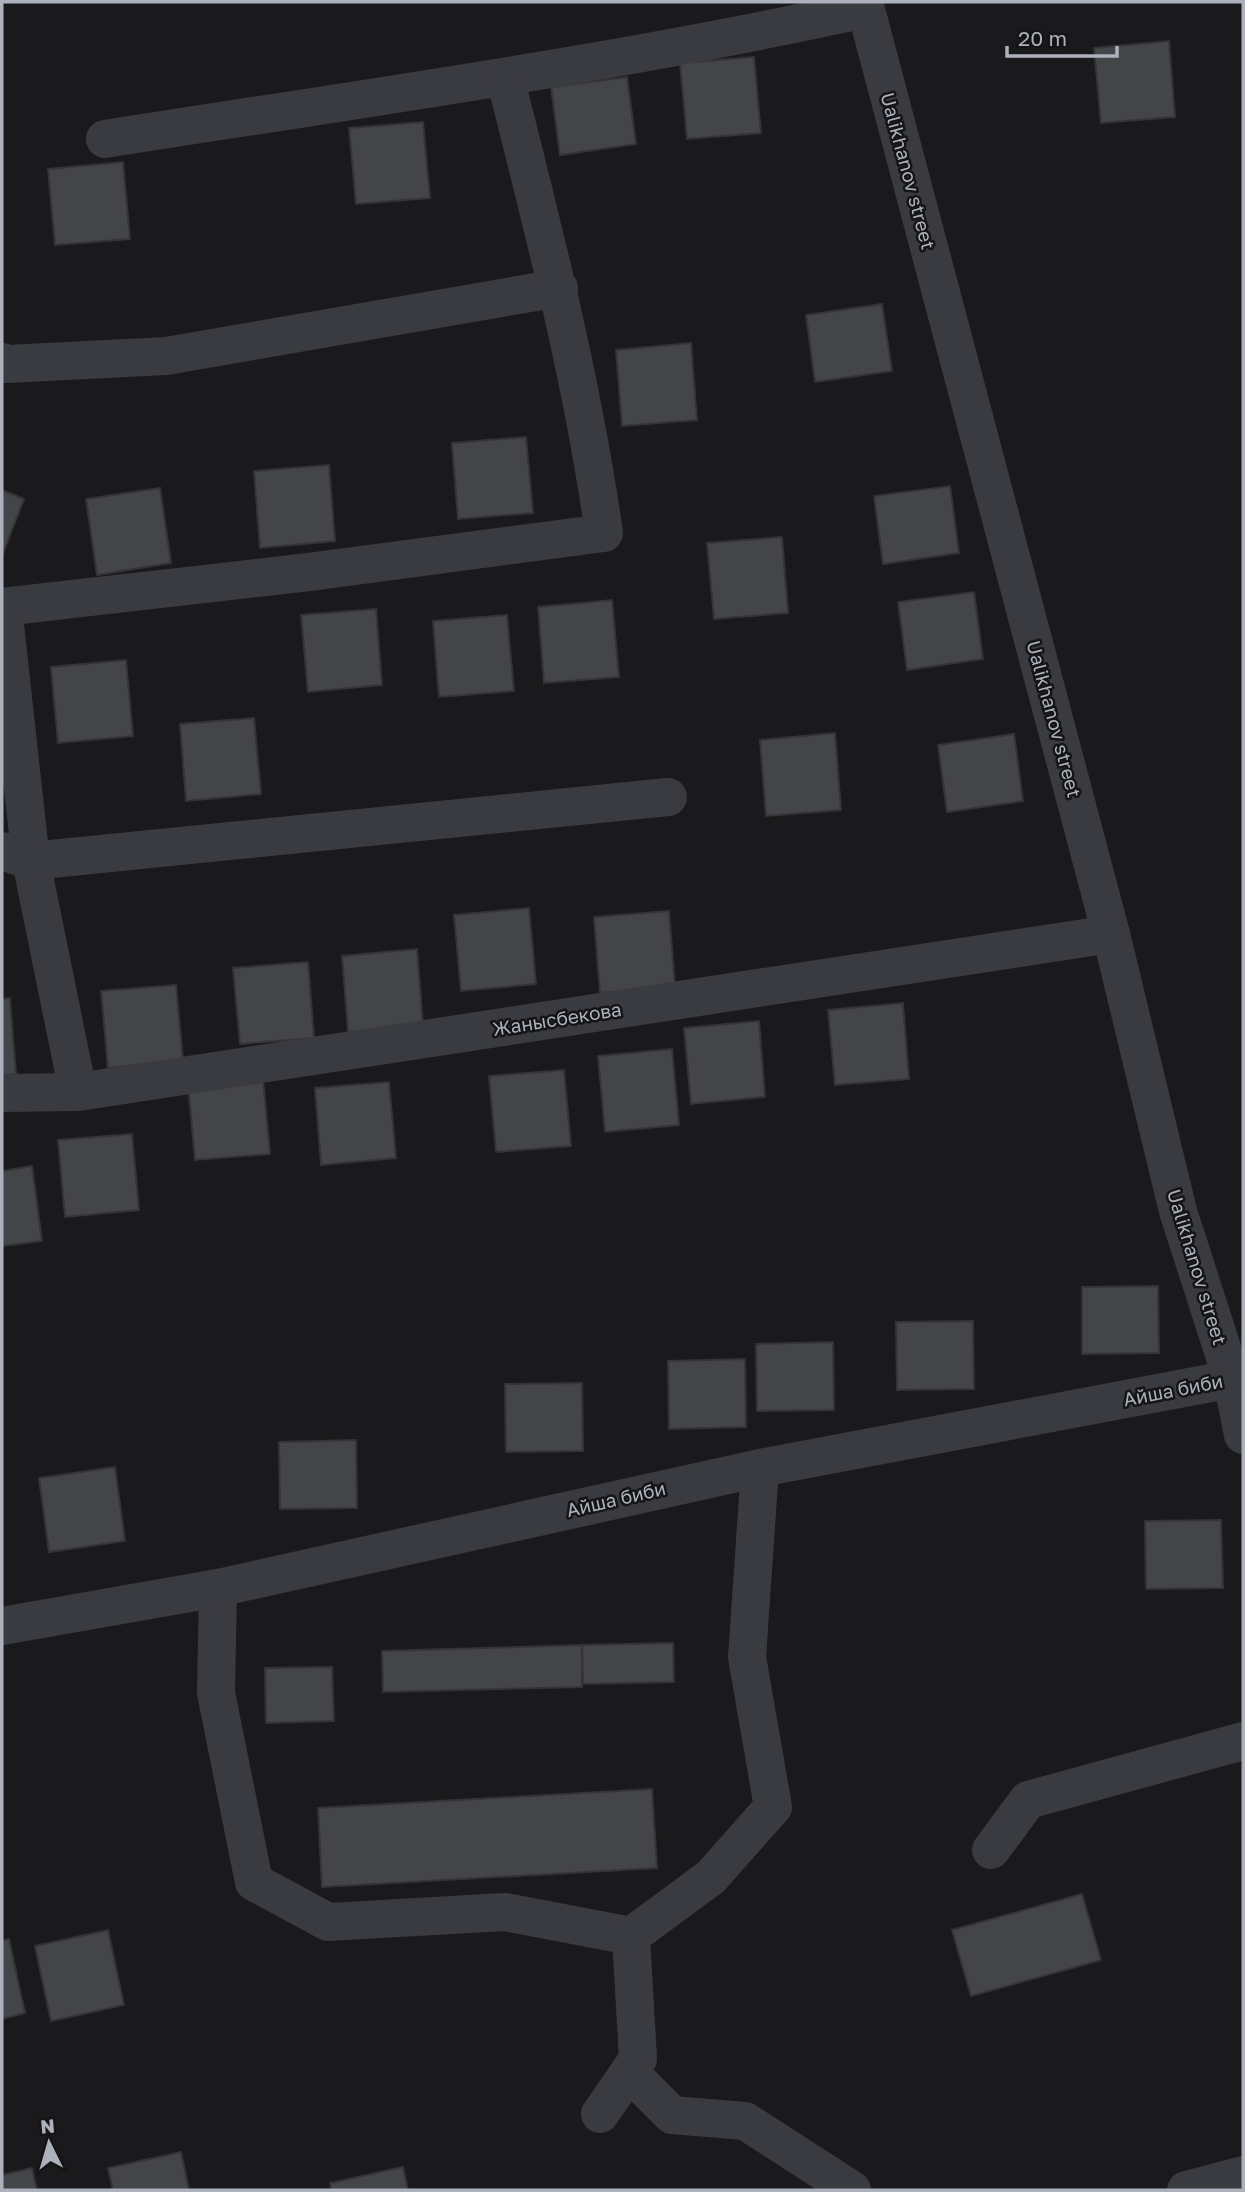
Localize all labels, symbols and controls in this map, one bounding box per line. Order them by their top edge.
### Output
scale bar [1007,14,1117,58]
text: 20 m [1018,25,1067,51]
street label: Ualikhanov street [876,90,940,252]
street label: Ualikhanov street [1022,638,1086,800]
street label: Жанысбекова [491,997,623,1040]
street label: Ualikhanov street [1163,1186,1232,1347]
street label: Айша биби [1121,1369,1225,1410]
street label: Айша биби [564,1476,668,1521]
north arrow [14,2108,84,2178]
text: N [39,2113,56,2138]

